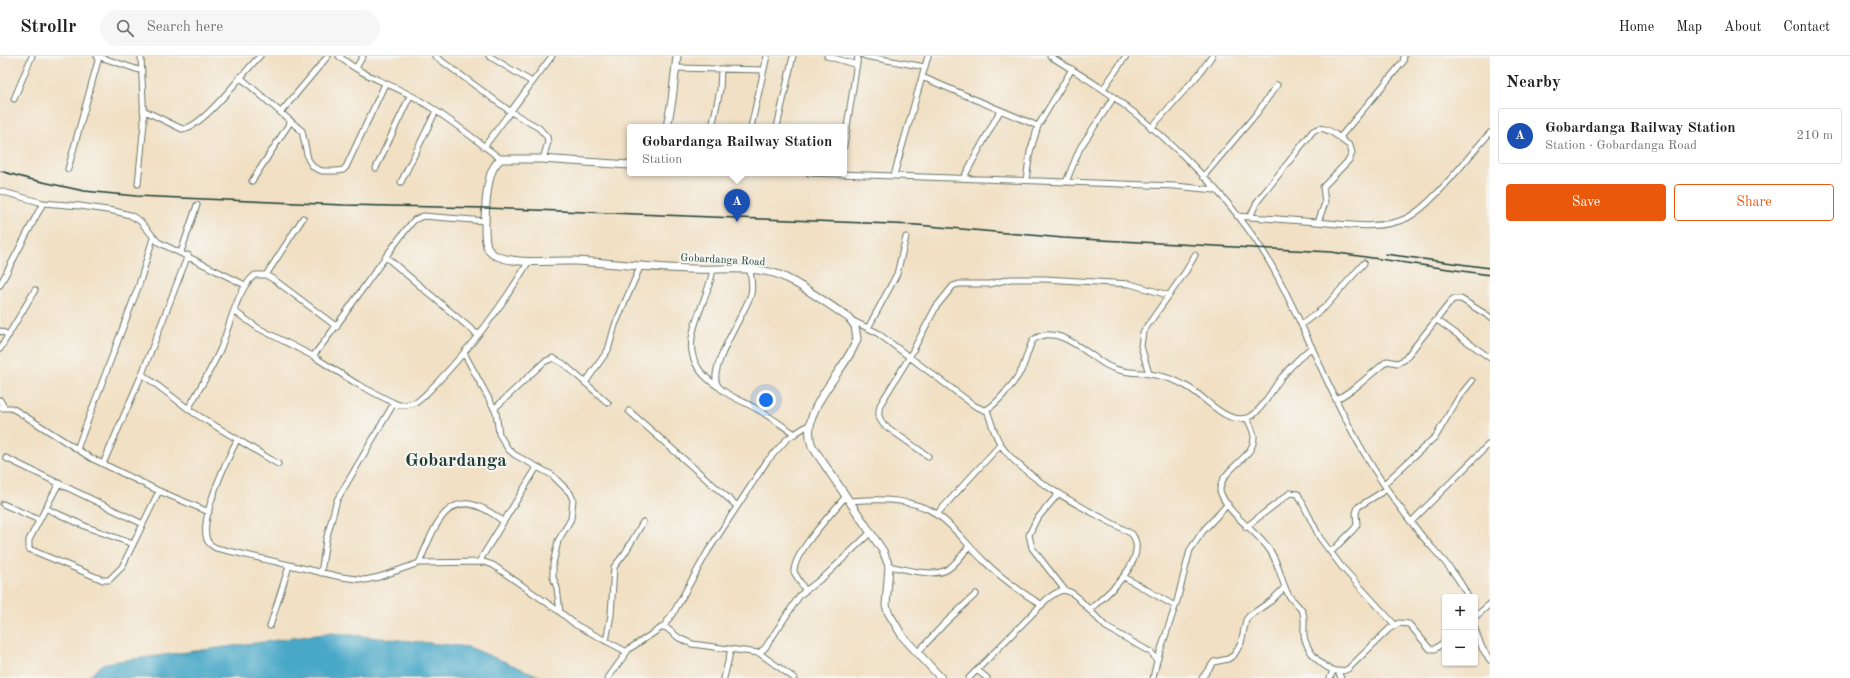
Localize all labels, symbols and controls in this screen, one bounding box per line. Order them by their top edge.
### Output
search box [100,10,380,46]
icon: search [114,17,136,39]
text: Strollr [20,18,76,37]
text: Search here [146,20,223,35]
text: Home [1619,20,1654,34]
text: Map [1676,20,1702,34]
text: About [1724,20,1761,34]
text: Contact [1783,20,1830,34]
text: Nearby [1506,74,1561,91]
text: Gobardanga Railway Station [1545,121,1736,136]
popup [627,124,847,176]
text: A [1515,129,1525,142]
text: 210 m [1796,129,1833,142]
text: Gobardanga Railway Station [642,135,832,150]
text: Station · Gobardanga Road [1545,139,1697,152]
text: Station [642,153,682,166]
button: Save [1506,184,1666,221]
button: Share [1674,184,1834,221]
pin: A [724,189,750,222]
street label: Gobardanga Road [680,253,766,268]
your location [756,390,776,410]
district label: Gobardanga [405,452,507,471]
map controls [1442,594,1478,666]
button: + [1442,594,1478,630]
button: − [1442,630,1478,666]

